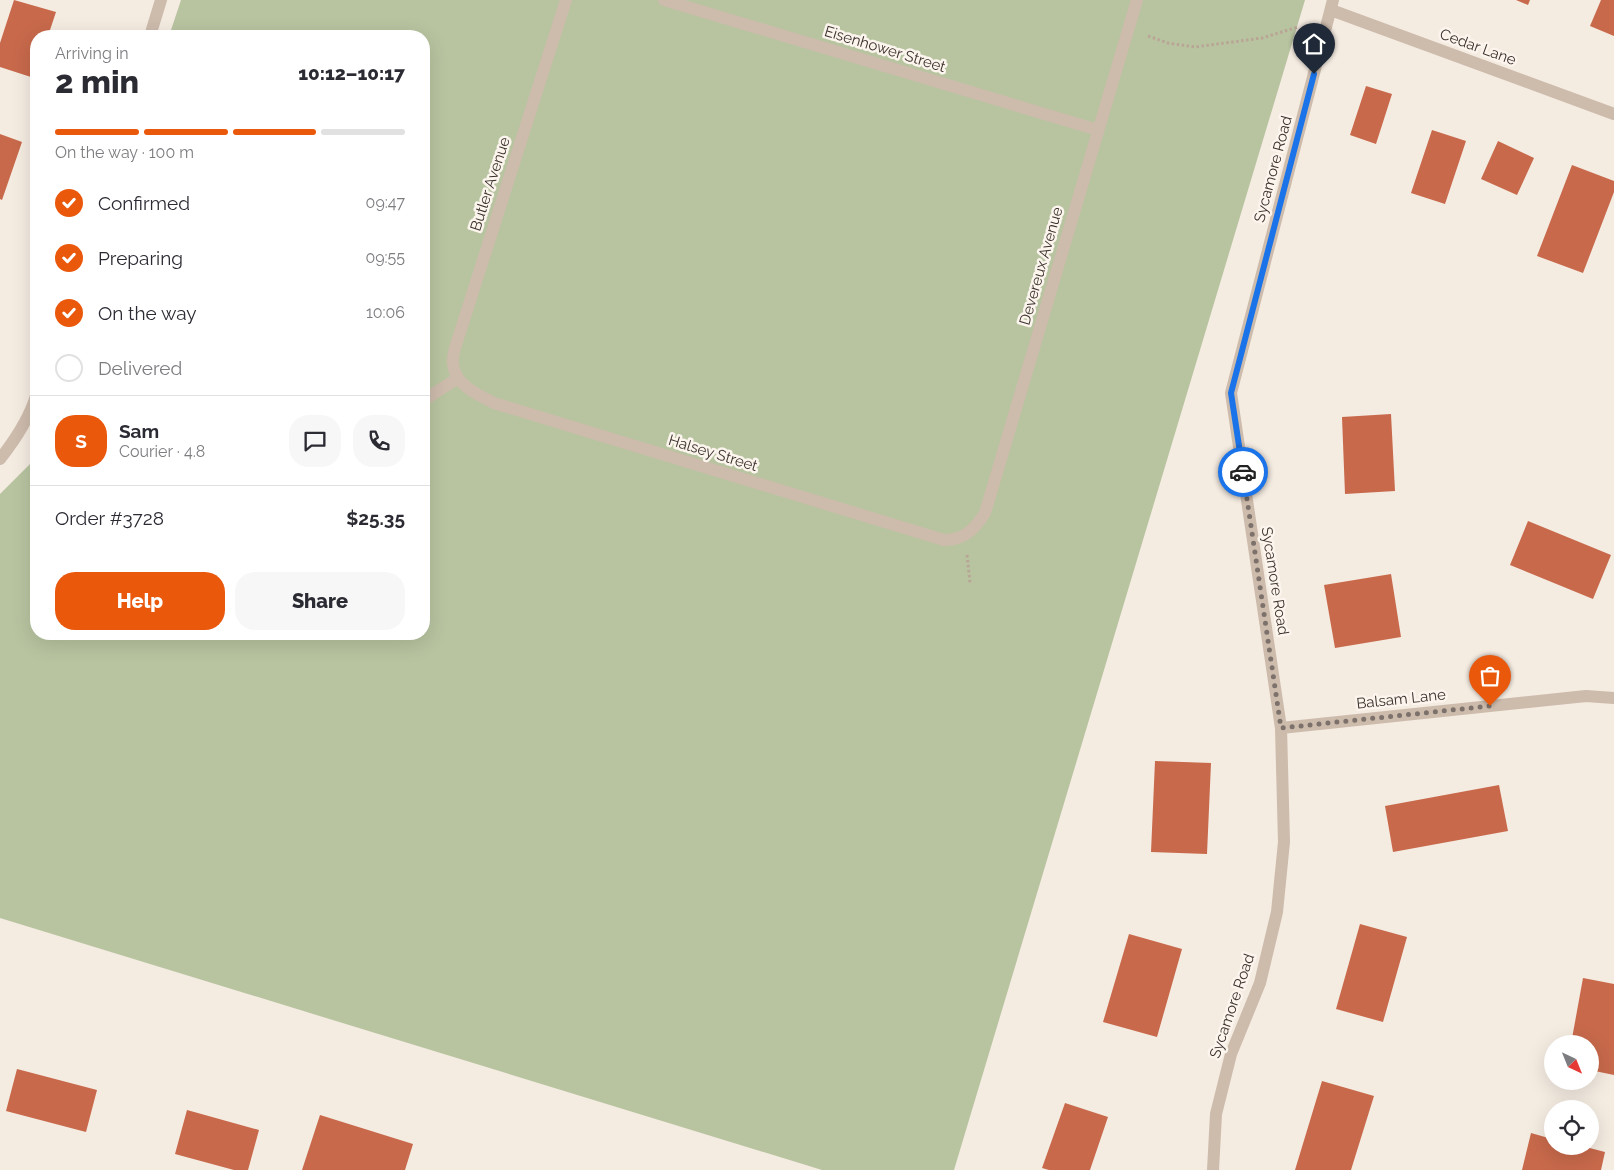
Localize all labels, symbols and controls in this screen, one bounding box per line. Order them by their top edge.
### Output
street label: Eisenhower Street [822,22,948,76]
pin [1293,23,1335,74]
street label: Cedar Lane [1437,25,1519,69]
icon: home [1300,30,1328,58]
text: Arriving in [55,44,129,63]
text: 10:12–10:17 [298,62,405,84]
text: 2 min [55,63,139,100]
street label: Sycamore Road [1250,114,1296,224]
street label: Butler Avenue [466,135,514,233]
text: On the way · 100 m [55,143,194,162]
icon: check [55,189,83,217]
text: Confirmed [98,192,190,214]
text: 09:47 [366,193,405,212]
street label: Devereux Avenue [1016,205,1067,327]
icon: check [55,244,83,272]
text: Preparing [98,247,183,269]
text: 09:55 [365,248,405,267]
icon: check [55,299,83,327]
text: On the way [98,302,197,324]
text: 10:06 [366,303,405,322]
text: Delivered [98,357,182,379]
button: chat [289,415,341,467]
button: phone [353,415,405,467]
text: Sam [119,420,159,442]
text: S [75,430,87,452]
street label: Halsey Street [666,431,760,475]
text: Courier · 4.8 [119,442,205,461]
courier [1218,447,1268,497]
icon: car [1229,458,1257,486]
text: Order #3728 [55,507,164,529]
text: $25.35 [346,507,405,529]
street label: Sycamore Road [1258,526,1292,636]
button: Help [55,572,225,630]
button: Share [235,572,405,630]
pin [1469,655,1511,706]
icon: bag [1476,662,1504,690]
street label: Balsam Lane [1355,685,1447,713]
street label: Sycamore Road [1206,951,1258,1061]
north arrow [1544,1035,1599,1090]
map controls [1544,1035,1599,1155]
button: locate [1544,1100,1599,1155]

